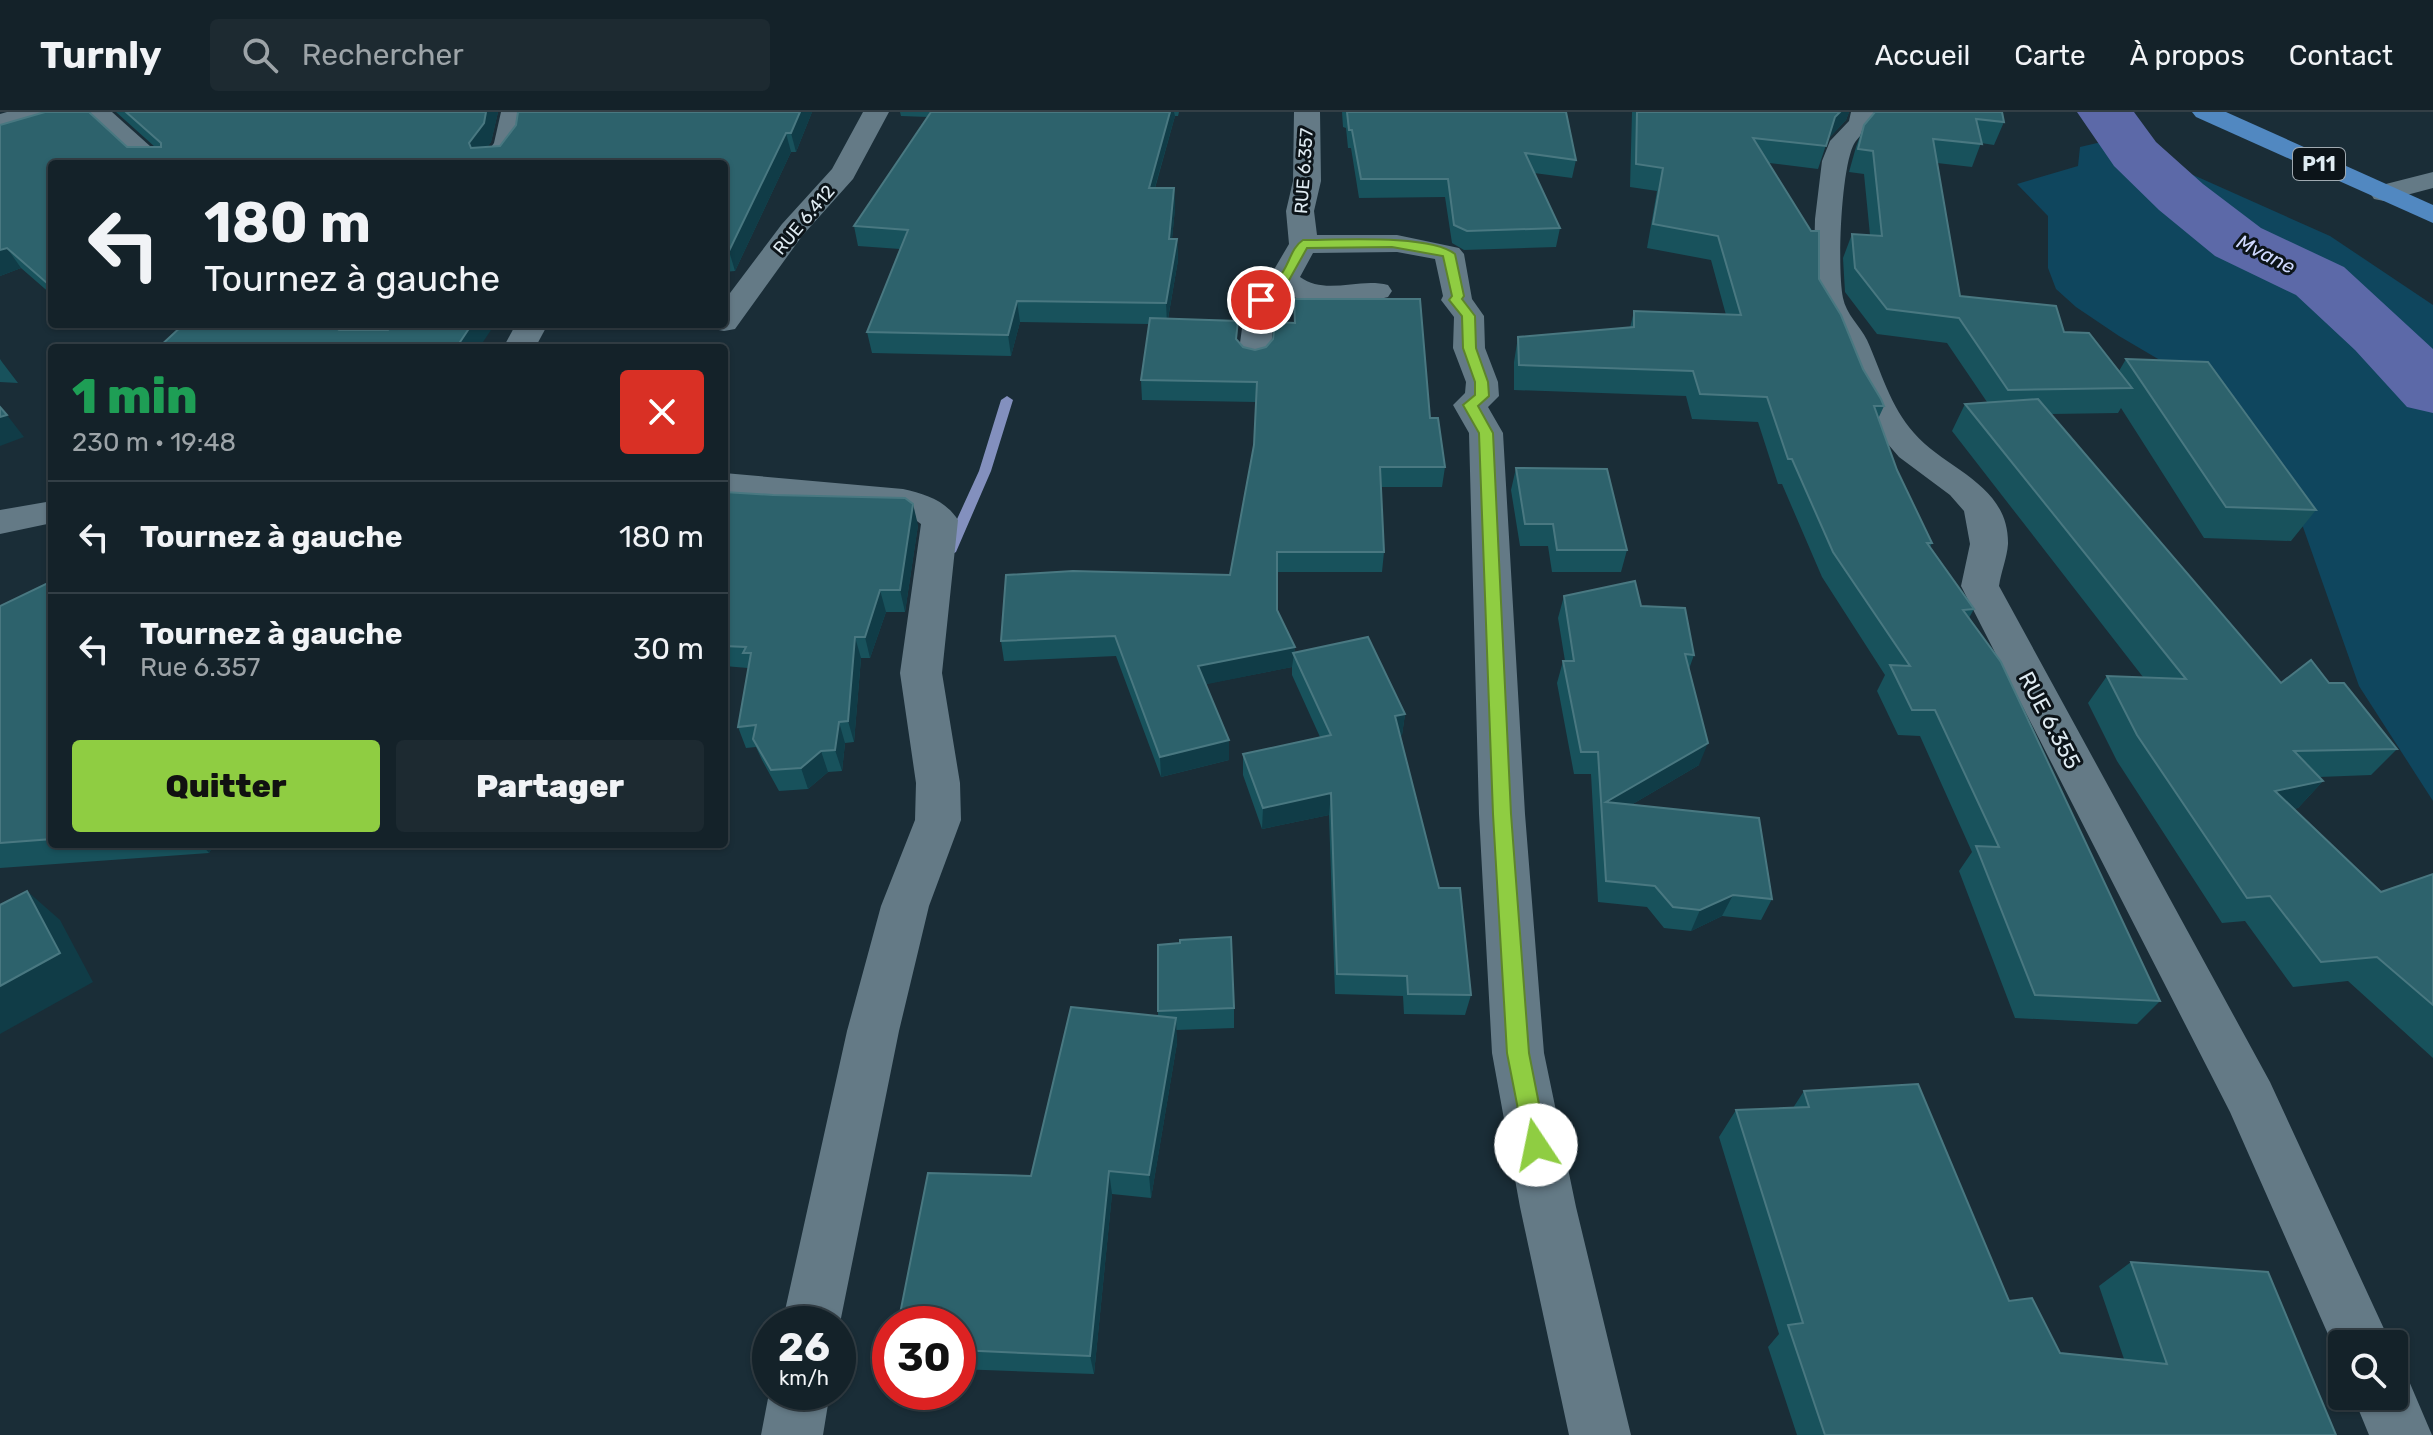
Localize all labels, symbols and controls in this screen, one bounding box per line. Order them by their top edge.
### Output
search box [210,19,770,91]
text: Turnly [40,32,162,78]
icon: search [238,33,282,77]
text: Rechercher [302,37,464,73]
text: Accueil [1875,39,1970,72]
text: Carte [2014,39,2086,72]
text: À propos [2130,39,2245,72]
text: Contact [2289,39,2393,72]
street label: RUE 6.357 [1290,127,1318,215]
road number: P11 [2293,148,2345,180]
street label: RUE 6.412 [769,181,839,259]
text: 180 m [204,190,371,256]
icon: left [72,192,176,296]
water label: Mvane [2233,229,2299,279]
text: Tournez à gauche [204,257,500,300]
pin [1227,266,1295,334]
icon: arrive [1239,278,1283,322]
text: 1 min [72,368,198,425]
button: close [620,370,704,454]
text: 230 m · 19:48 [72,427,236,458]
icon: left [72,515,116,559]
text: Tournez à gauche [140,519,403,555]
text: 180 m [619,519,704,555]
text: Tournez à gauche [140,616,403,652]
icon: left [72,627,116,671]
text: 30 m [633,631,704,667]
text: Rue 6.357 [140,652,260,683]
street label: RUE 6.355 [2013,667,2087,774]
button: Quitter [72,740,380,832]
button: Partager [396,740,704,832]
position arrow [1494,1103,1578,1187]
speed limit sign: 30 [872,1306,976,1410]
text: 26 [778,1324,830,1371]
map controls [2328,1330,2408,1410]
button: search [2328,1330,2408,1410]
text: km/h [779,1366,829,1390]

